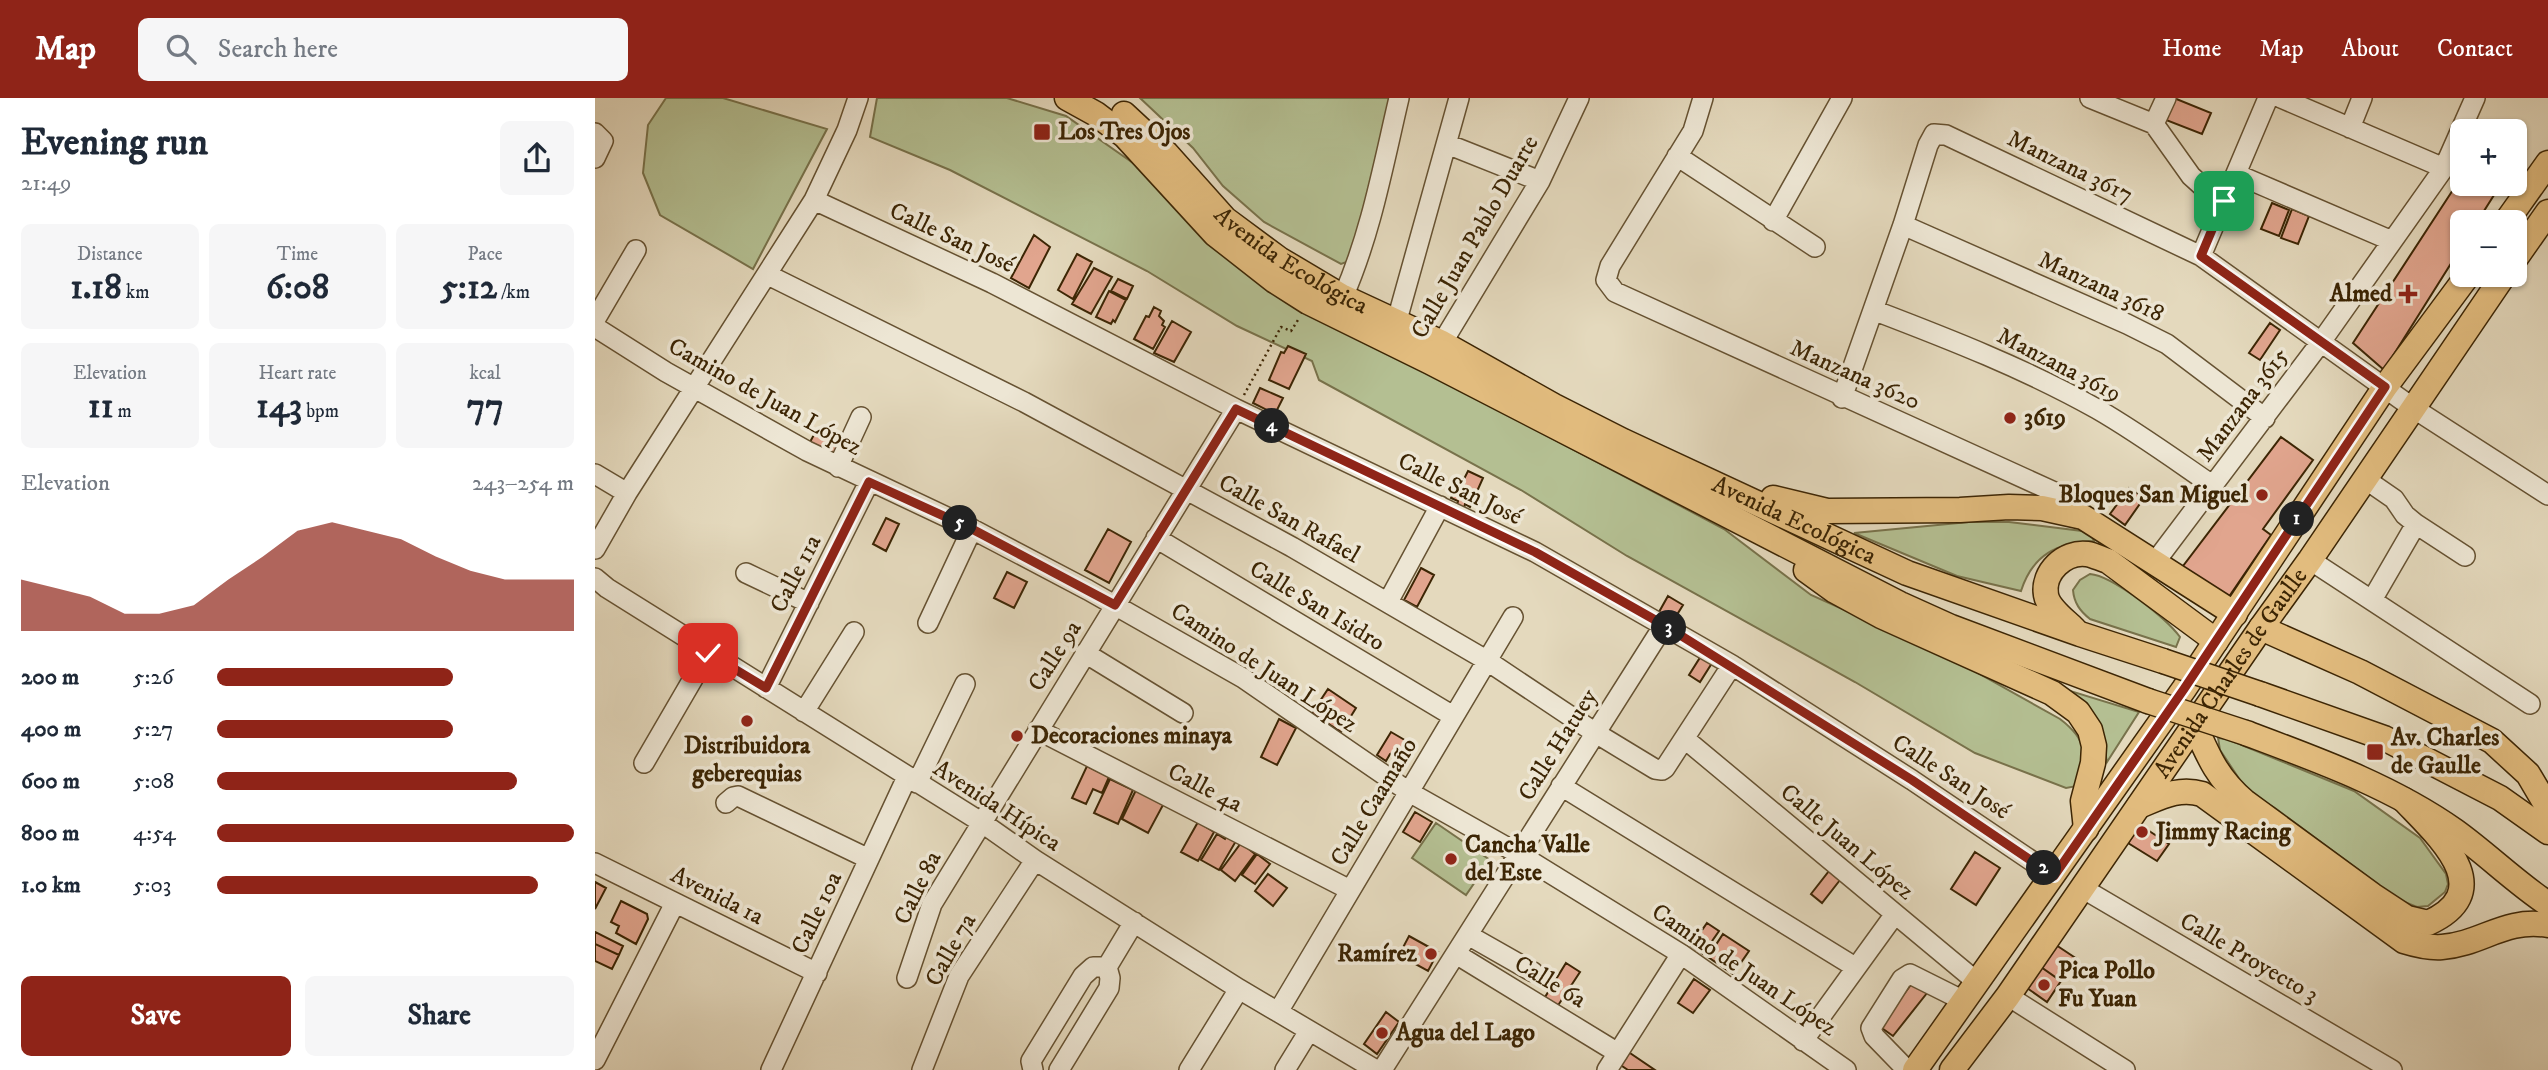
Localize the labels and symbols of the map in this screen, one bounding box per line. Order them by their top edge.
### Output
place label: Los Tres Ojos [1058,117,1190,147]
marker: Los Tres Ojos [1032,122,1052,142]
street label: Manzana 3617 [2002,124,2138,210]
street label: Calle Juan Pablo Duarte [1405,130,1545,344]
pin [2194,171,2254,231]
street label: Calle San José [885,196,1019,280]
street label: Avenida Ecológica [1207,201,1373,322]
street label: Manzana 3618 [2033,245,2169,329]
place label: Almed [2329,279,2393,309]
marker: Almed [2398,284,2418,304]
street label: Manzana 3619 [1992,321,2126,409]
street label: Camino de Juan López [663,331,868,463]
street label: Manzana 3620 [1785,333,1925,417]
street label: Manzana 3615 [2190,342,2296,468]
place label: 3619 [2024,403,2066,433]
pin: 4 [1255,408,1289,444]
marker: 3619 [2002,410,2018,426]
street label: Calle San José [1393,446,1527,532]
street label: Calle San Rafael [1213,468,1366,571]
street label: Avenida Ecológica [1707,469,1881,572]
place label: Bloques San Miguel [2059,480,2249,510]
marker: Bloques San Miguel [2254,487,2270,503]
pin: 1 [2279,502,2315,536]
pin: 5 [943,506,977,540]
street label: Calle 11a [764,529,829,618]
street label: Calle San Isidro [1244,554,1390,658]
street label: Avenida Charles de Gaulle [2147,562,2314,784]
street label: Camino de Juan López [1165,596,1364,740]
pin: 3 [1651,610,1687,646]
street label: Calle 9a [1022,614,1089,697]
pin [678,623,738,683]
street label: Calle Hatuey [1512,683,1605,807]
marker: Distribuidora geberequias [739,713,755,729]
place label: Decoraciones minaya [1031,721,1233,751]
place label: Av. Charles de Gaulle [2390,723,2499,781]
marker: Decoraciones minaya [1009,728,1025,744]
street label: Calle San José [1886,728,2016,826]
place label: Distribuidora geberequias [684,731,811,789]
street label: Calle Caamaño [1324,732,1424,872]
marker: Av. Charles de Gaulle [2365,742,2385,762]
street label: Avenida Hípica [927,754,1067,859]
street label: Calle 4a [1163,757,1248,820]
street label: Calle Juan López [1774,777,1920,907]
place label: Jimmy Racing [2153,817,2292,847]
marker: Jimmy Racing [2134,824,2150,840]
place label: Cancha Valle del Este [1465,830,1590,888]
street label: Calle 8a [887,846,949,930]
pin: 2 [2027,850,2061,886]
marker: Cancha Valle del Este [1443,851,1459,867]
street label: Avenida 1a [666,860,769,932]
street label: Calle 10a [785,866,849,959]
street label: Camino de Juan López [1646,897,1843,1043]
street label: Calle Proyecto 3 [2174,906,2324,1010]
street label: Calle 7a [919,908,984,992]
place label: Ramírez [1337,939,1418,969]
marker: Ramírez [1423,946,1439,962]
street label: Calle 6a [1509,949,1592,1015]
place label: Pica Pollo Fu Yuan [2058,956,2155,1014]
marker: Pica Pollo Fu Yuan [2036,977,2052,993]
place label: Agua del Lago [1395,1018,1535,1048]
marker: Agua del Lago [1374,1025,1390,1041]

